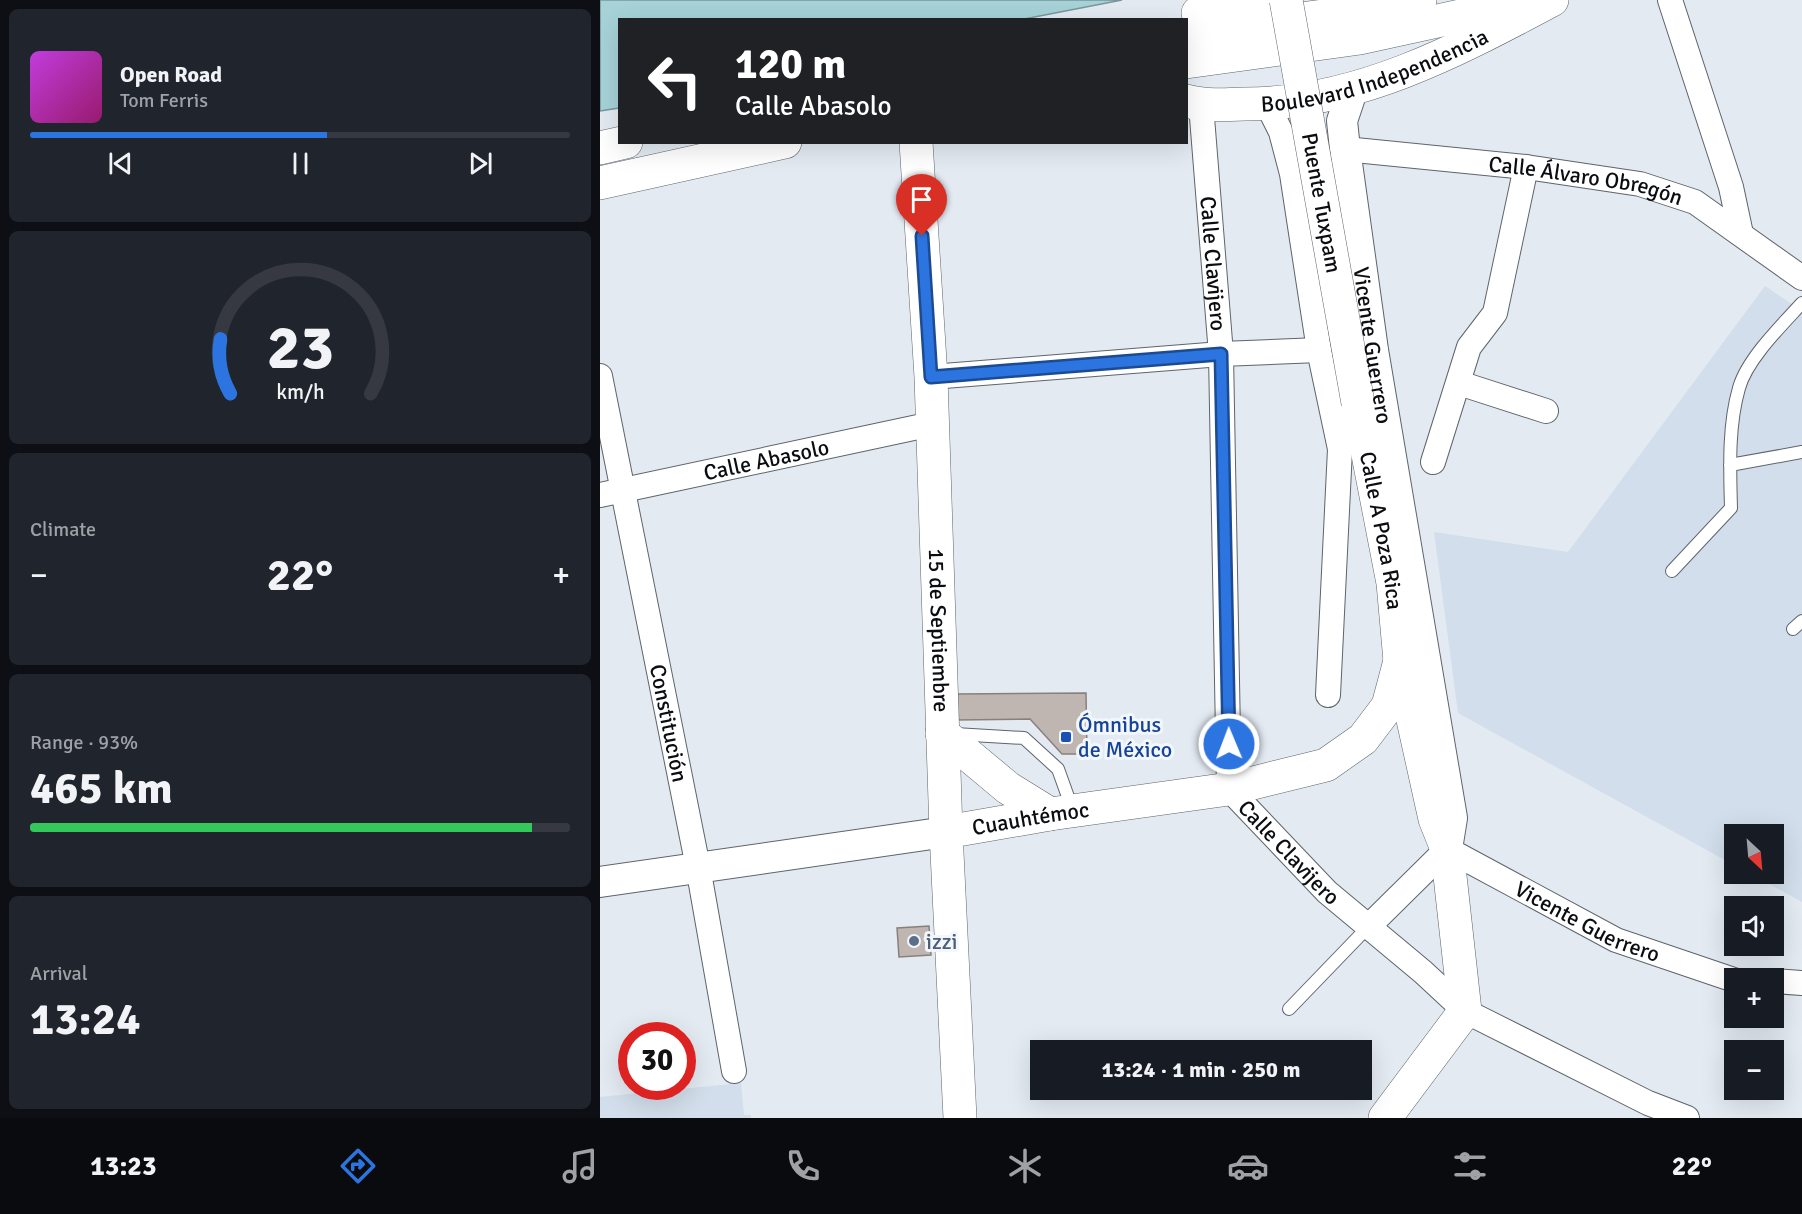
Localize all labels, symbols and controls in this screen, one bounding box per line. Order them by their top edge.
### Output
street label: Boulevard Independencia [1260,23,1493,118]
text: 120 m [735,39,846,90]
icon: left [636,42,714,120]
text: Open Road [120,61,222,88]
text: Tom Ferris [120,88,208,113]
text: Calle Abasolo [735,90,892,123]
street label: Puente Tuxpam [1296,131,1348,275]
icon: previous [104,147,137,180]
icon: pause [284,147,317,180]
icon: next [464,147,497,180]
street label: Calle Álvaro Obregón [1487,150,1686,211]
pin [896,174,947,236]
icon: arrive [905,183,938,216]
street label: Calle Clavijero [1194,195,1232,332]
street label: Vicente Guerrero [1348,265,1398,426]
text: 23 [266,309,334,386]
text: km/h [276,380,324,406]
street label: Calle Abasolo [701,433,832,486]
street label: Calle A Poza Rica [1354,449,1408,611]
text: Climate [30,517,96,542]
text: 22° [267,548,333,603]
street label: 15 de Septiembre [923,548,955,713]
text: − [30,555,48,596]
text: + [552,555,570,596]
street label: Constitución [644,662,694,785]
place label: Ómnibus de México [1078,711,1172,763]
position arrow [1197,712,1261,776]
text: Range · 93% [30,730,138,755]
marker: Ómnibus de México [1059,730,1073,744]
text: 465 km [30,761,173,816]
street label: Calle Clavijero [1232,794,1345,911]
street label: Cuauhtémoc [970,796,1091,841]
north arrow [1724,824,1784,884]
map controls [1724,824,1784,1100]
street label: Vicente Guerrero [1510,875,1663,968]
button: sound [1724,896,1784,956]
place label: izzi [926,928,958,955]
marker: izzi [907,934,921,948]
text: Arrival [30,961,88,986]
button: + [1724,968,1784,1028]
text: 13:24 [30,992,140,1047]
speed limit sign: 30 [618,1022,696,1100]
button: − [1724,1040,1784,1100]
text: 13:24 · 1 min · 250 m [1101,1056,1301,1083]
icon: directions [337,1145,379,1187]
icon: music [559,1145,601,1187]
icon: phone [782,1145,824,1187]
icon: climate [1004,1145,1046,1187]
icon: car [1227,1145,1269,1187]
icon: filters [1449,1145,1491,1187]
text: 13:23 [90,1150,157,1183]
text: 22° [1672,1150,1712,1183]

